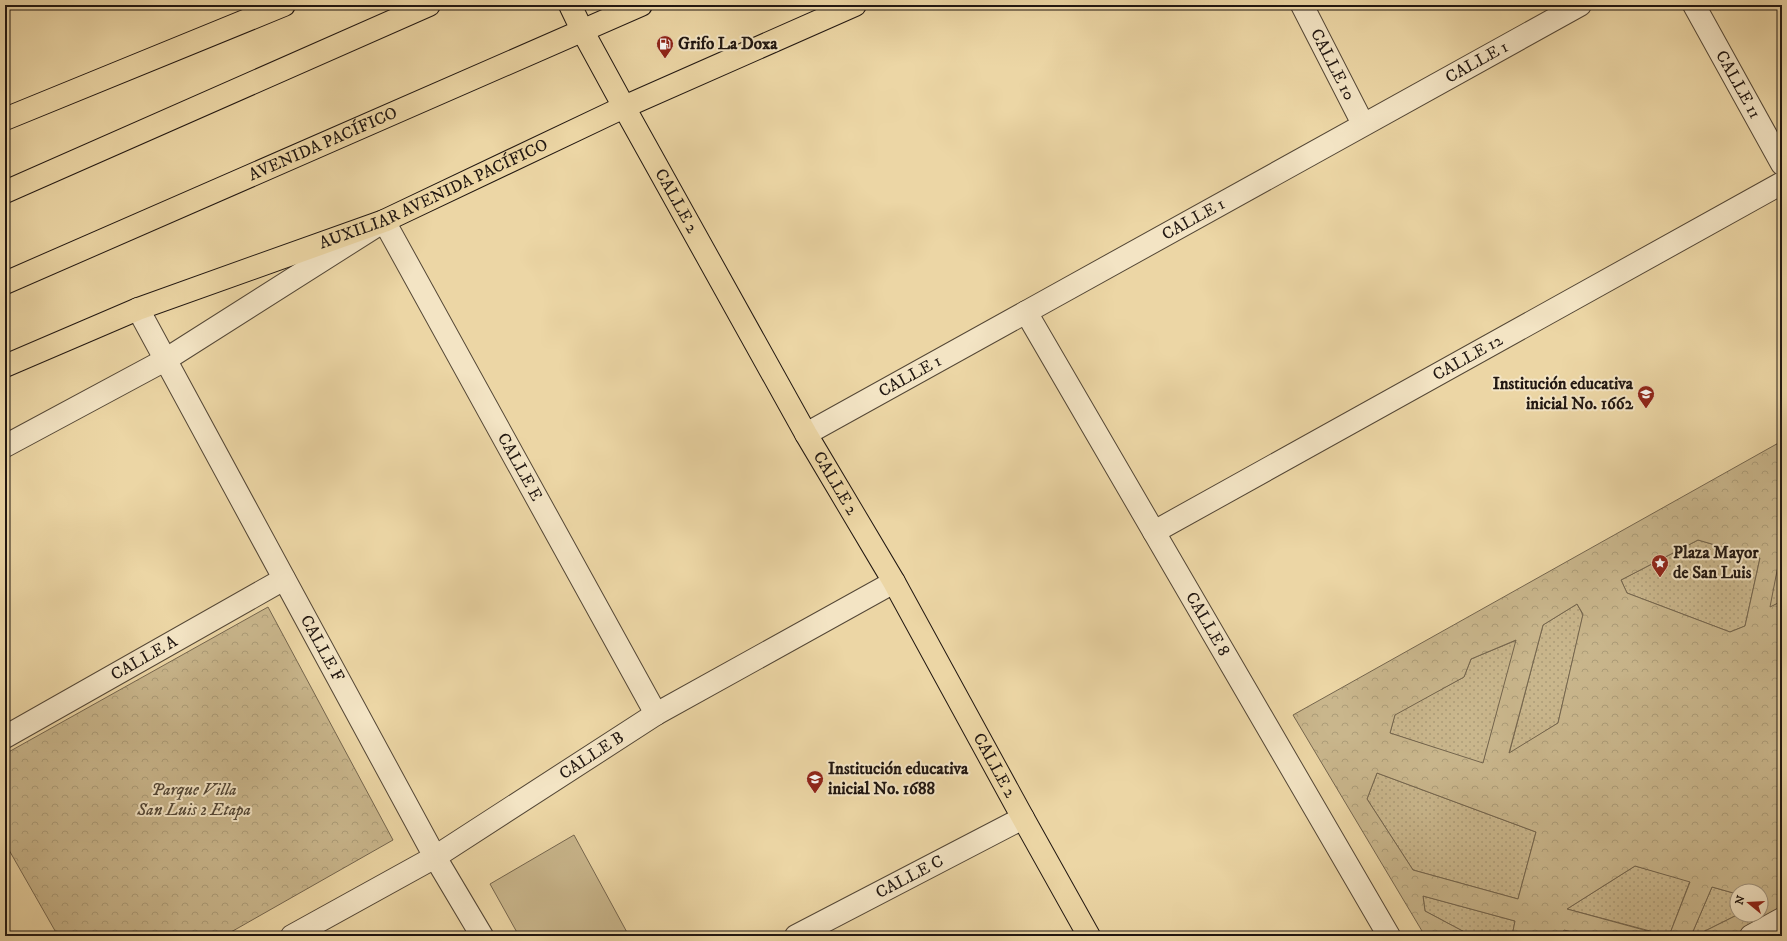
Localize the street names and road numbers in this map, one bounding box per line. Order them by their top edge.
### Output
street label: CALLE 10 [1305,25,1360,104]
street label: CALLE 1 [1442,36,1512,88]
street label: CALLE 11 [1710,47,1766,123]
street label: AVENIDA PACÍFICO [245,102,401,186]
street label: AUXILIAR AVENIDA PACÍFICO [316,134,551,254]
street label: CALLE 2 [649,165,703,238]
street label: CALLE 1 [1158,193,1229,245]
street label: CALLE 12 [1429,329,1507,386]
street label: CALLE 1 [875,350,945,403]
street label: CALLE E [492,429,547,505]
street label: CALLE 2 [808,447,863,520]
street label: CALLE 8 [1180,588,1235,660]
street label: CALLE F [295,611,349,686]
street label: CALLE A [107,630,182,686]
street label: CALLE B [555,727,628,785]
street label: CALLE 2 [968,729,1021,802]
street label: CALLE C [872,850,947,904]

